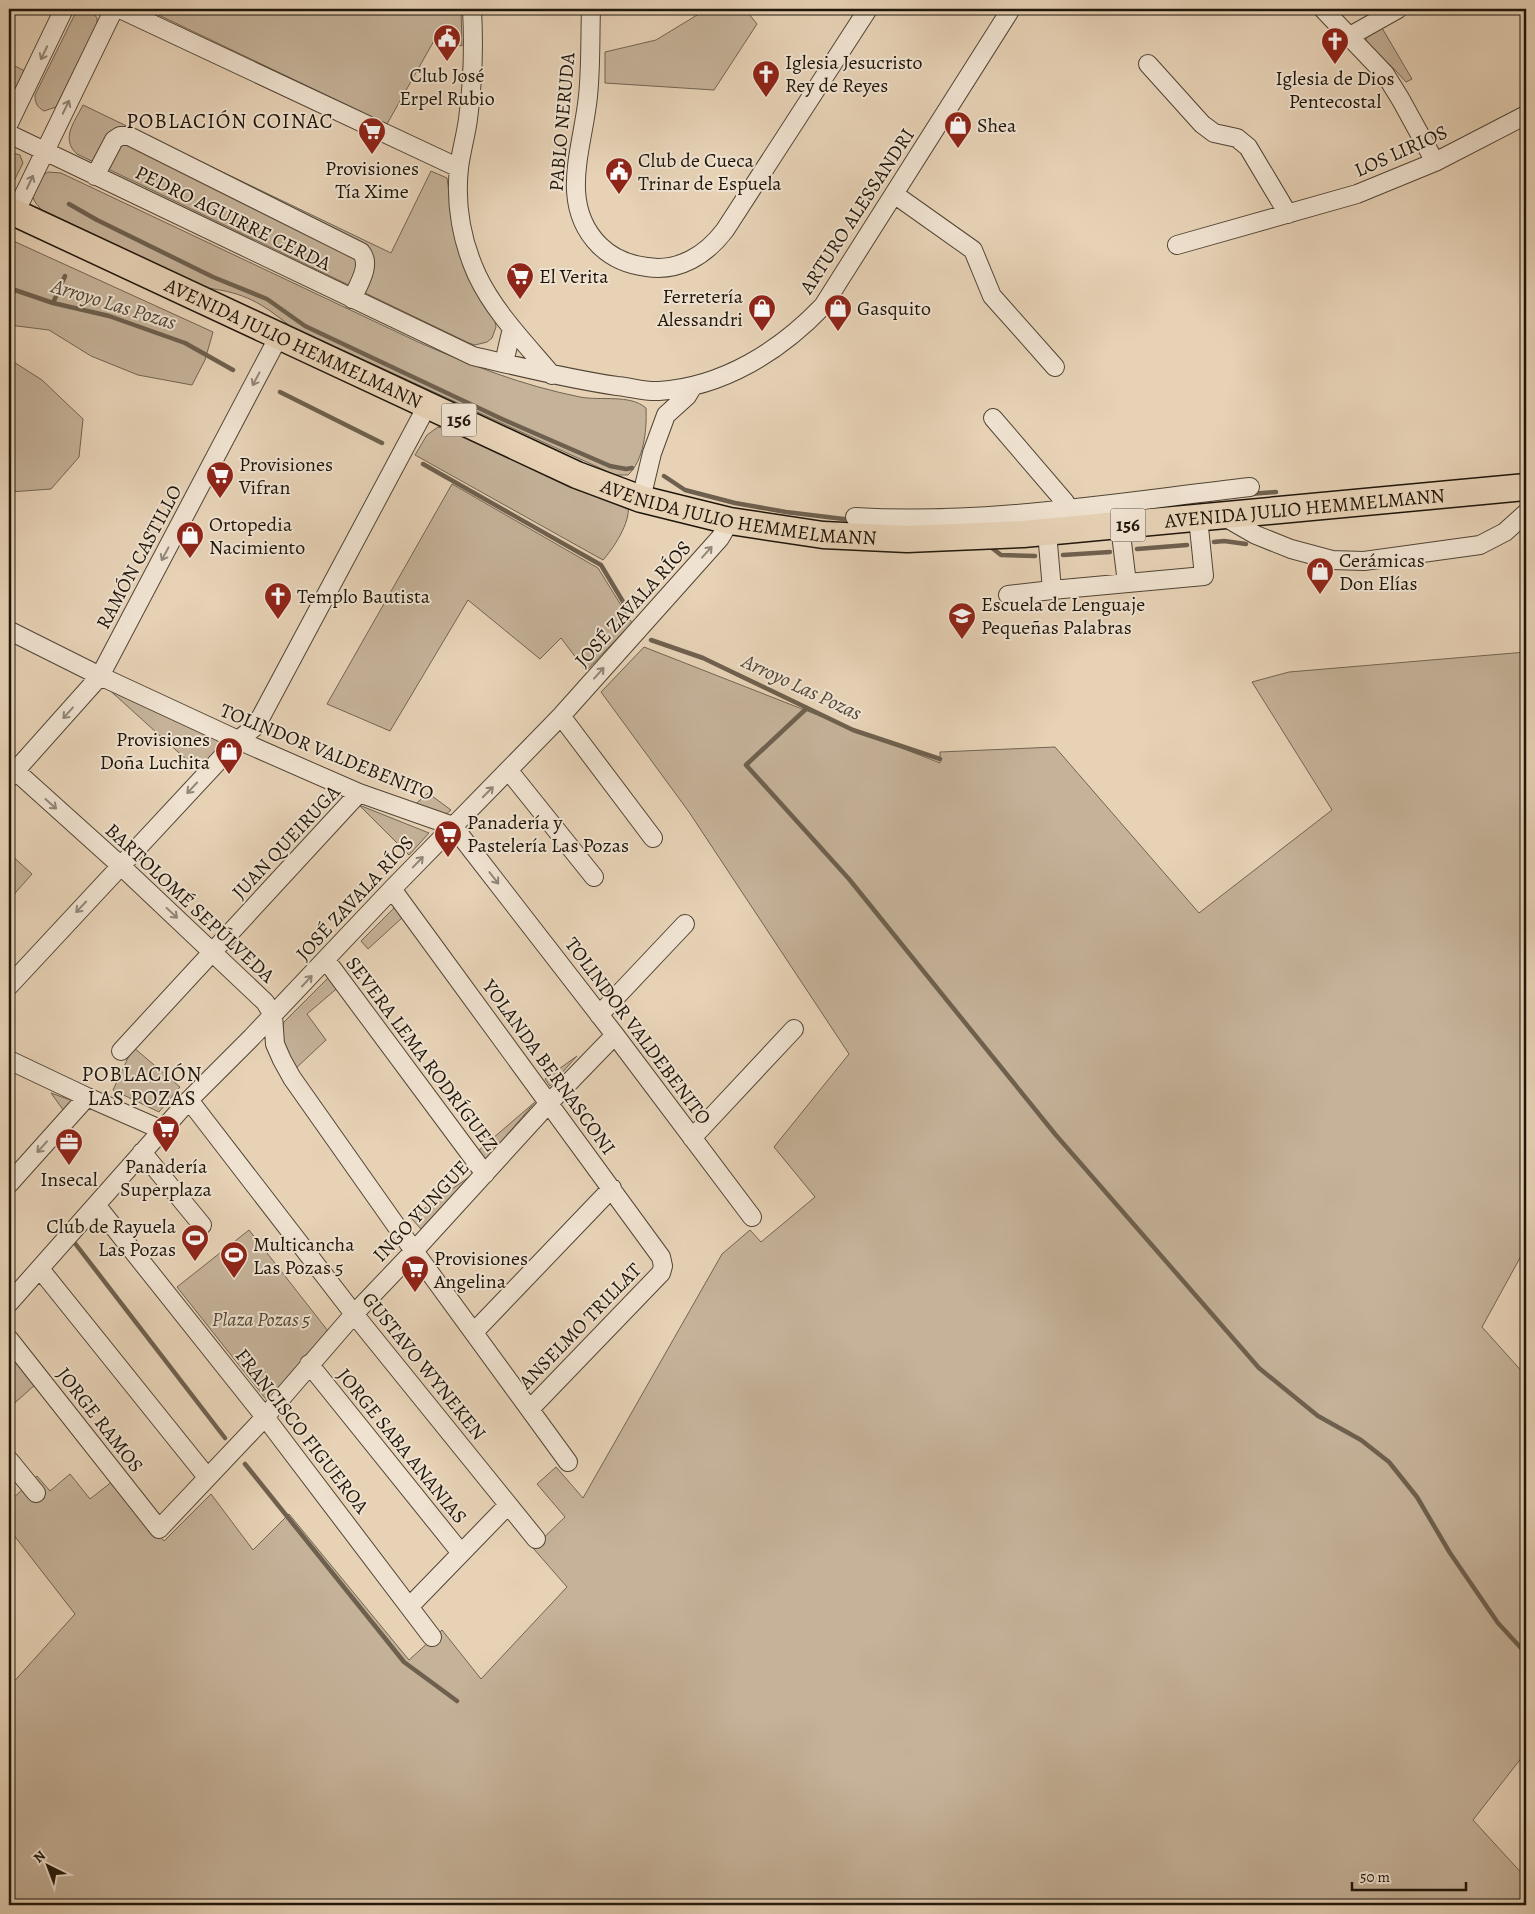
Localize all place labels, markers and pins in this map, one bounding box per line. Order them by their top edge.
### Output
public building icon: Club José Erpel Rubio [432,23,462,62]
church icon: Iglesia de Dios Pentecostal [1320,26,1350,65]
place label: Iglesia Jesucristo Rey de Reyes [785,49,923,99]
church icon: Iglesia Jesucristo Rey de Reyes [751,59,781,98]
place label: Club José Erpel Rubio [399,62,495,112]
place label: Iglesia de Dios Pentecostal [1276,65,1395,115]
shop icon: Shea [943,110,973,149]
place label: Shea [977,112,1017,139]
supermarket icon: Provisiones Tía Xime [357,116,387,155]
place label: Club de Cueca Trinar de Espuela [638,147,782,197]
place label: Provisiones Tía Xime [325,155,419,205]
public building icon: Club de Cueca Trinar de Espuela [604,156,634,195]
supermarket icon: El Verita [505,261,535,300]
place label: El Verita [539,263,609,290]
place label: Ferretería Alessandri [656,283,744,333]
shop icon: Ferretería Alessandri [747,293,777,332]
shop icon: Gasquito [823,293,853,332]
place label: Gasquito [857,295,931,322]
place label: Provisiones Vifran [238,451,333,501]
supermarket icon: Provisiones Vifran [205,460,235,499]
place label: Ortopedia Nacimiento [209,511,305,561]
shop icon: Ortopedia Nacimiento [175,520,205,559]
place label: Cerámicas Don Elías [1339,547,1425,597]
shop icon: Cerámicas Don Elías [1305,556,1335,595]
church icon: Templo Bautista [263,581,293,620]
place label: Templo Bautista [297,583,431,610]
place label: Escuela de Lenguaje Pequeñas Palabras [981,591,1145,641]
school or university icon: Escuela de Lenguaje Pequeñas Palabras [947,601,977,640]
place label: Provisiones Doña Luchita [100,726,211,776]
shop icon: Provisiones Doña Luchita [214,736,244,775]
place label: Panadería y Pastelería Las Pozas [467,809,629,859]
supermarket icon: Panadería y Pastelería Las Pozas [433,819,463,858]
supermarket icon: Panadería Superplaza [151,1114,181,1153]
office icon: Insecal [54,1127,84,1166]
place label: Panadería Superplaza [120,1153,213,1203]
place label: Insecal [40,1166,98,1193]
place label: Club de Rayuela Las Pozas [46,1213,177,1263]
sports icon: Club de Rayuela Las Pozas [180,1223,210,1262]
place label: Multicancha Las Pozas 5 [253,1231,355,1281]
sports icon: Multicancha Las Pozas 5 [219,1240,249,1279]
place label: Provisiones Angelina [433,1245,528,1295]
supermarket icon: Provisiones Angelina [400,1254,430,1293]

